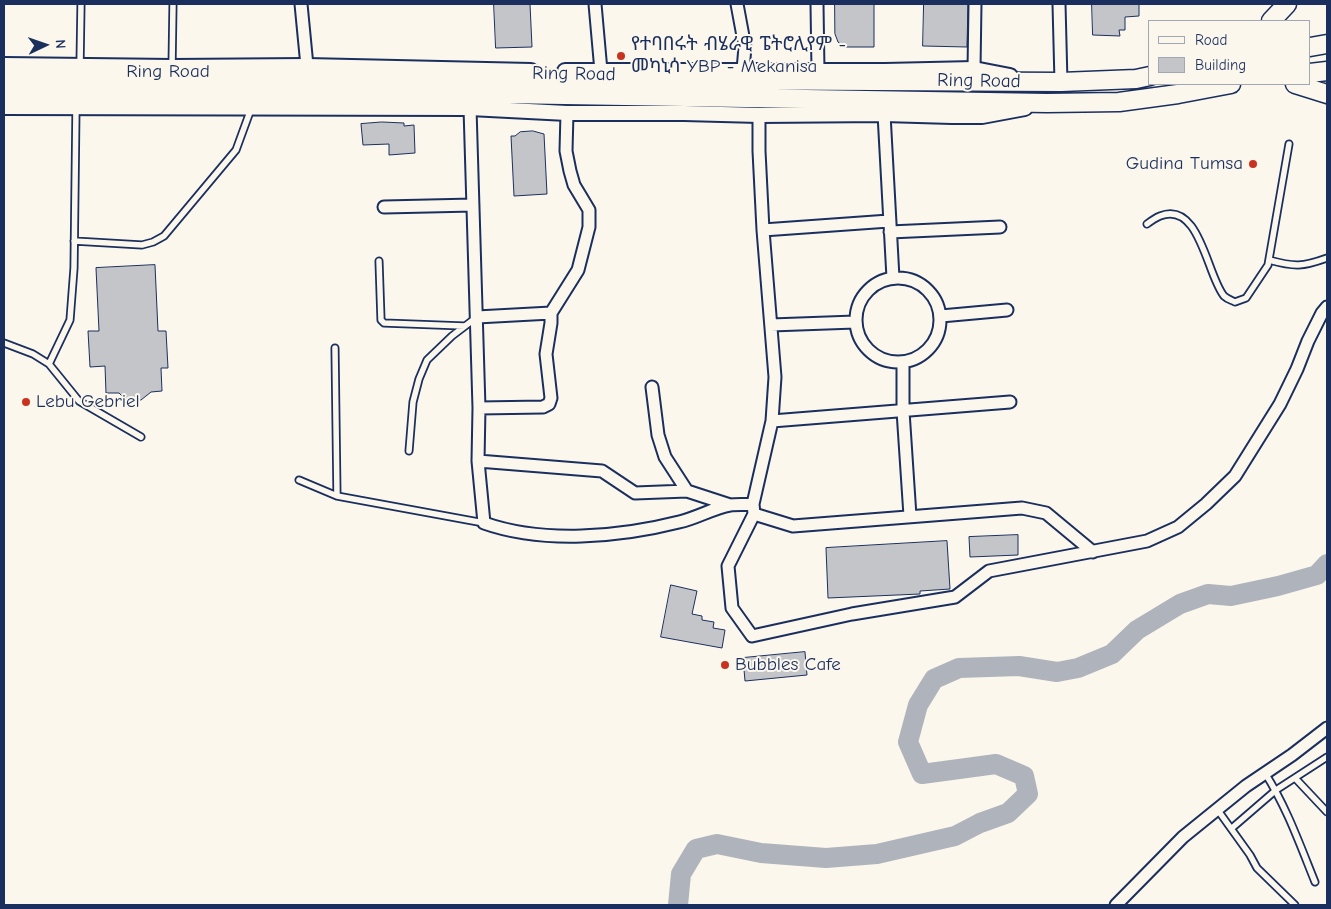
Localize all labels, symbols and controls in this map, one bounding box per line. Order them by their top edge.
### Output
north arrow [20,20,70,70]
legend [1148,20,1311,85]
text: Road [1195,31,1227,49]
place label: የተባበሩት ብሄራዊ ፔትሮሊየም - መካኒሳ YBP - Mekanisa [631,34,846,78]
text: N [52,39,69,49]
marker: የተባበሩት ብሄራዊ ፔትሮሊየም - መካኒሳ YBP - Mekanisa [615,50,627,62]
text: Building [1195,56,1246,74]
street label: Ring Road [126,61,210,83]
street label: Ring Road [532,62,616,86]
street label: Ring Road [937,69,1021,93]
place label: Gudina Tumsa [1126,153,1243,175]
marker: Gudina Tumsa [1247,158,1259,170]
place label: Lebu Gebriel [36,391,140,413]
marker: Lebu Gebriel [20,396,32,408]
place label: Bubbles Cafe [735,654,841,676]
marker: Bubbles Cafe [719,659,731,671]

